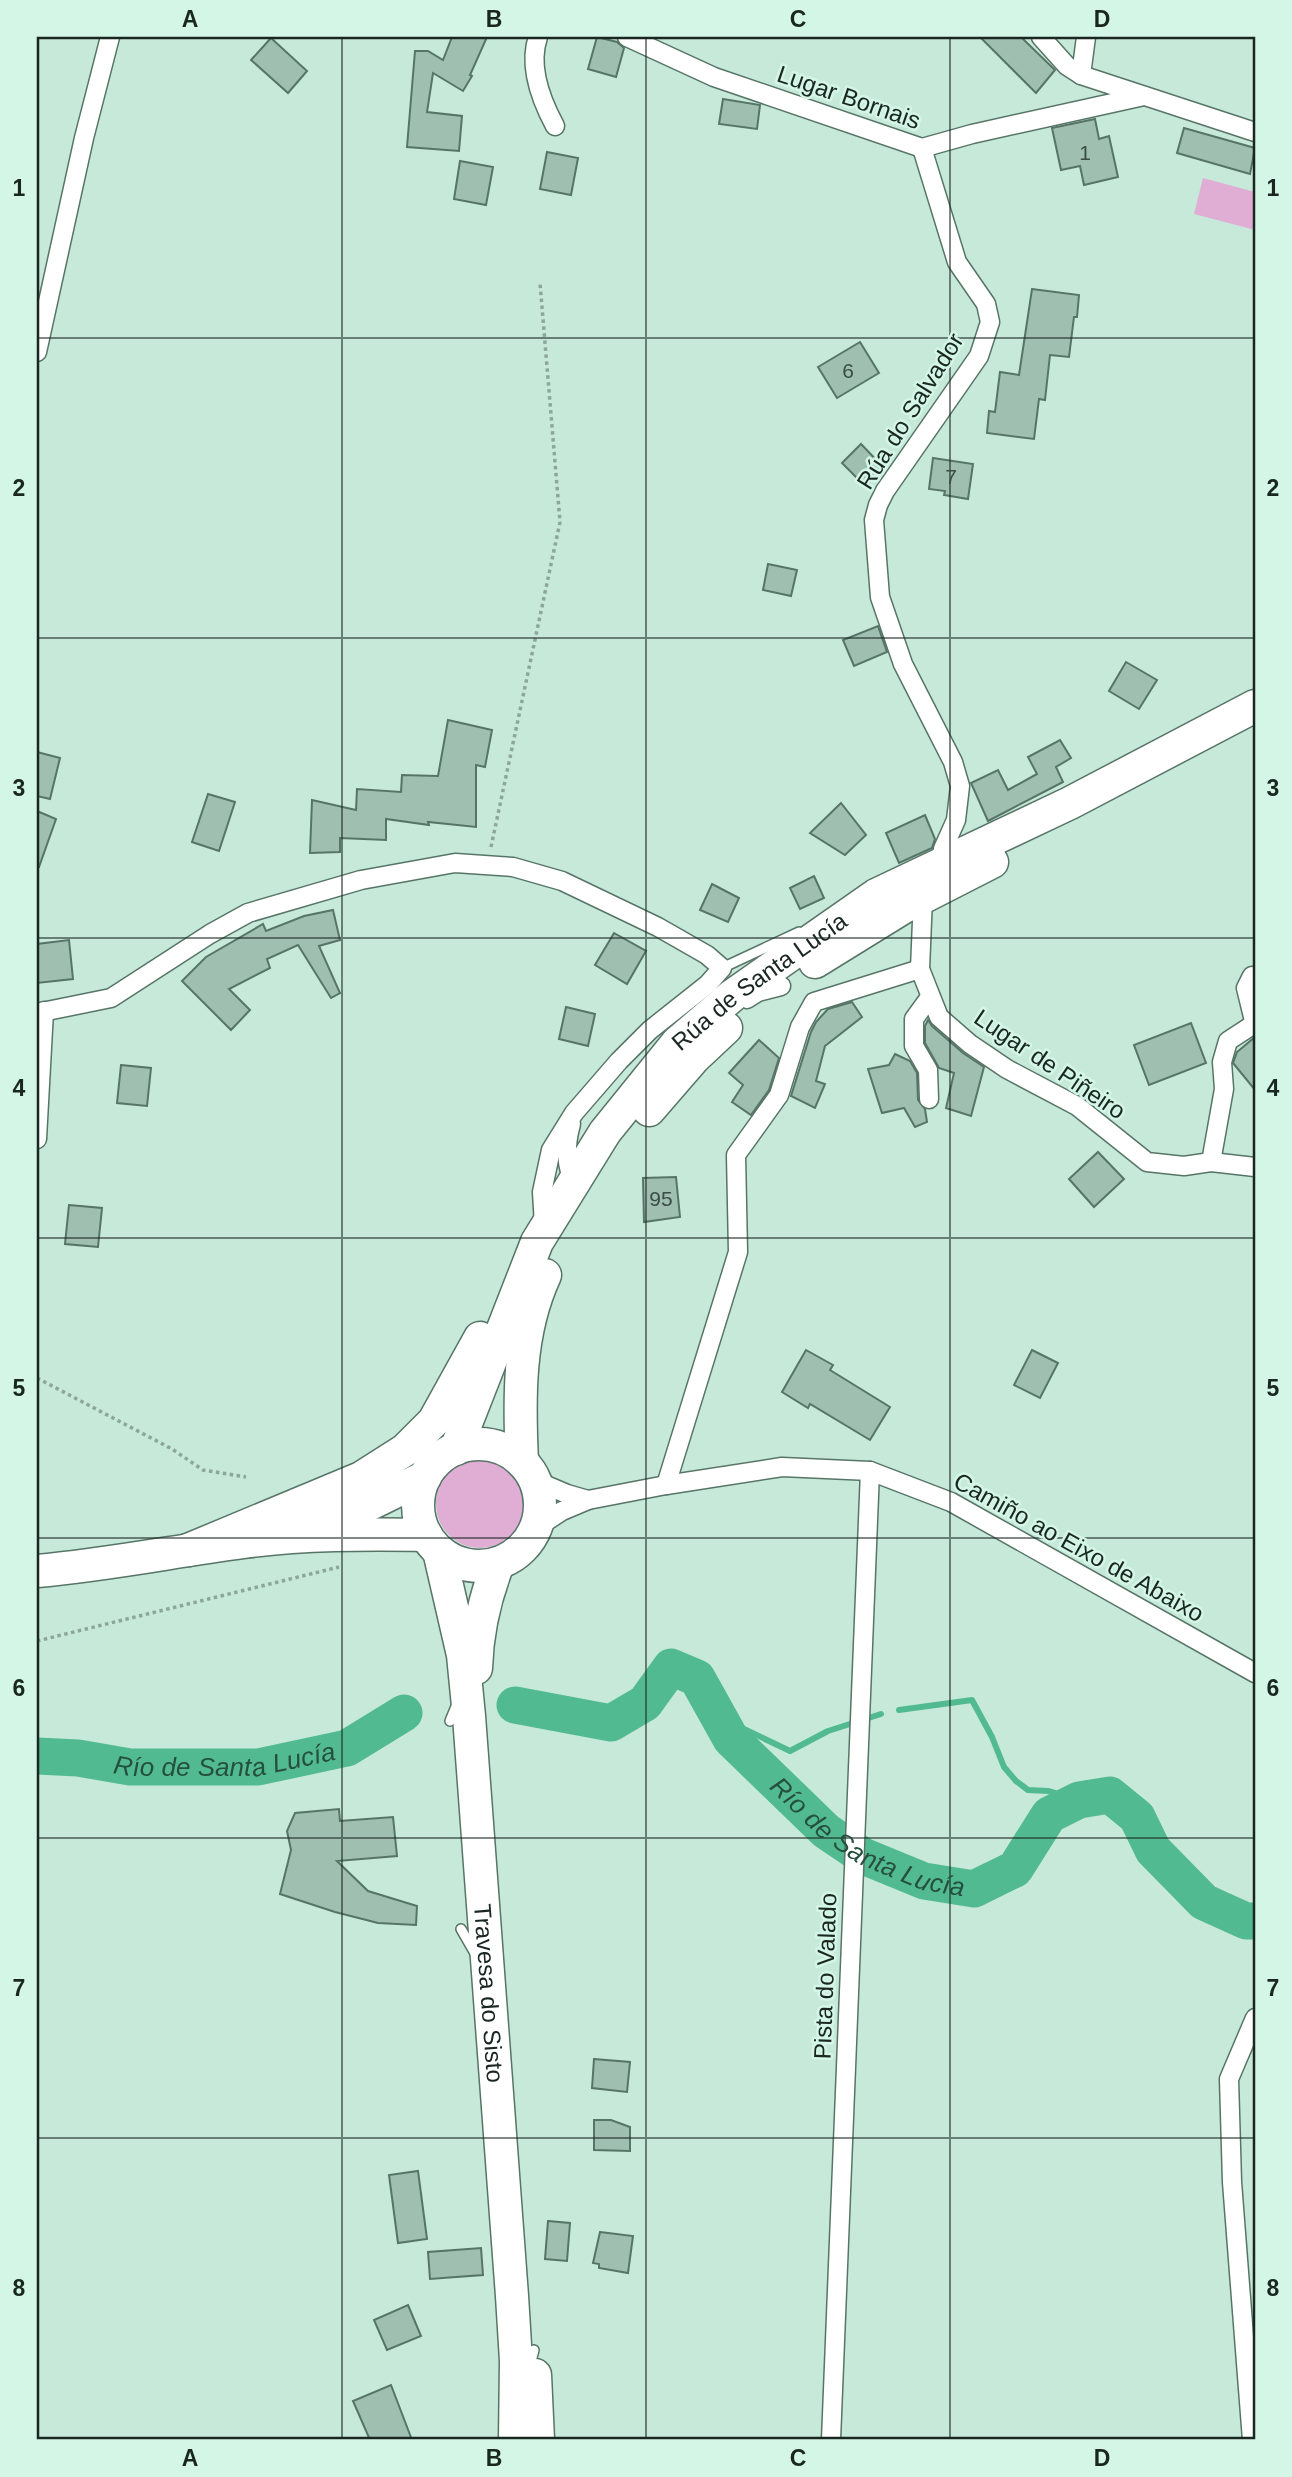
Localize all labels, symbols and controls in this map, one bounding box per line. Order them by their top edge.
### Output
text: A [182,6,198,32]
text: B [486,6,502,32]
text: C [790,6,806,32]
text: D [1094,6,1110,32]
street label: Lugar Bornais [774,60,924,134]
house number: 1 [1079,141,1091,164]
text: 1 [13,175,26,201]
text: 1 [1267,175,1280,201]
street label: Rúa do Salvador [851,328,969,494]
house number: 6 [842,359,854,382]
house number: 7 [945,465,957,488]
text: 2 [13,475,25,501]
text: 2 [1267,475,1279,501]
text: 3 [13,775,25,801]
text: 3 [1267,775,1279,801]
street label: Rúa de Santa Lucía [666,906,852,1055]
street label: Lugar de Piñeiro [969,1004,1131,1124]
text: 4 [13,1075,26,1101]
text: 4 [1267,1075,1280,1101]
house number: 95 [649,1187,673,1210]
text: 5 [13,1375,26,1401]
text: 5 [1267,1375,1280,1401]
street label: Camiño ao Eixo de Abaixo [949,1467,1209,1627]
text: 6 [13,1675,25,1701]
text: 6 [1267,1675,1279,1701]
water label: Río de Santa Lucía [111,1736,338,1783]
water label: Río de Santa Lucía [764,1771,967,1902]
street label: Pista do Valado [809,1892,841,2060]
street label: Travesa do Sisto [469,1903,510,2084]
text: 7 [13,1975,25,2001]
text: 7 [1267,1975,1279,2001]
text: 8 [13,2275,26,2301]
text: 8 [1267,2275,1280,2301]
text: A [182,2445,198,2471]
text: B [486,2445,502,2471]
text: C [790,2445,806,2471]
text: D [1094,2445,1110,2471]

